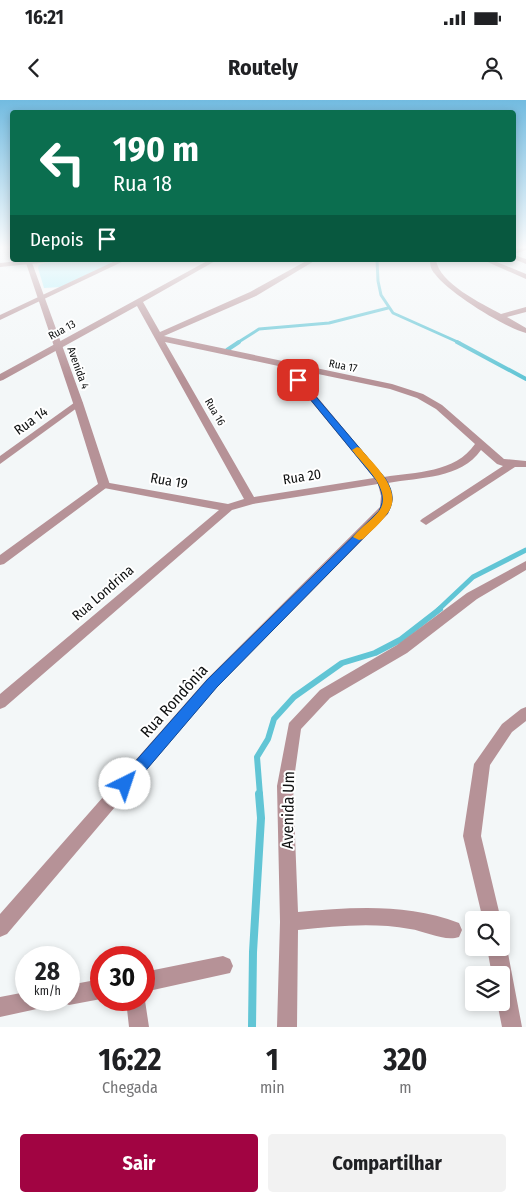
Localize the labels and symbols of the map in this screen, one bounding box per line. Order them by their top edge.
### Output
street label: Rua 13 [46,317,78,343]
street label: Avenida 4 [64,345,92,391]
street label: Rua 17 [328,357,359,375]
pin [277,359,319,401]
street label: Rua 16 [202,396,228,428]
street label: Rua 14 [11,403,51,439]
street label: Rua 20 [282,466,322,488]
street label: Rua 19 [149,469,189,493]
street label: Rua Londrina [69,562,137,624]
street label: Rua Rondônia [136,661,212,741]
position arrow [98,757,150,809]
street label: Avenida Um [278,771,298,849]
speed limit sign: 30 [90,946,155,1011]

